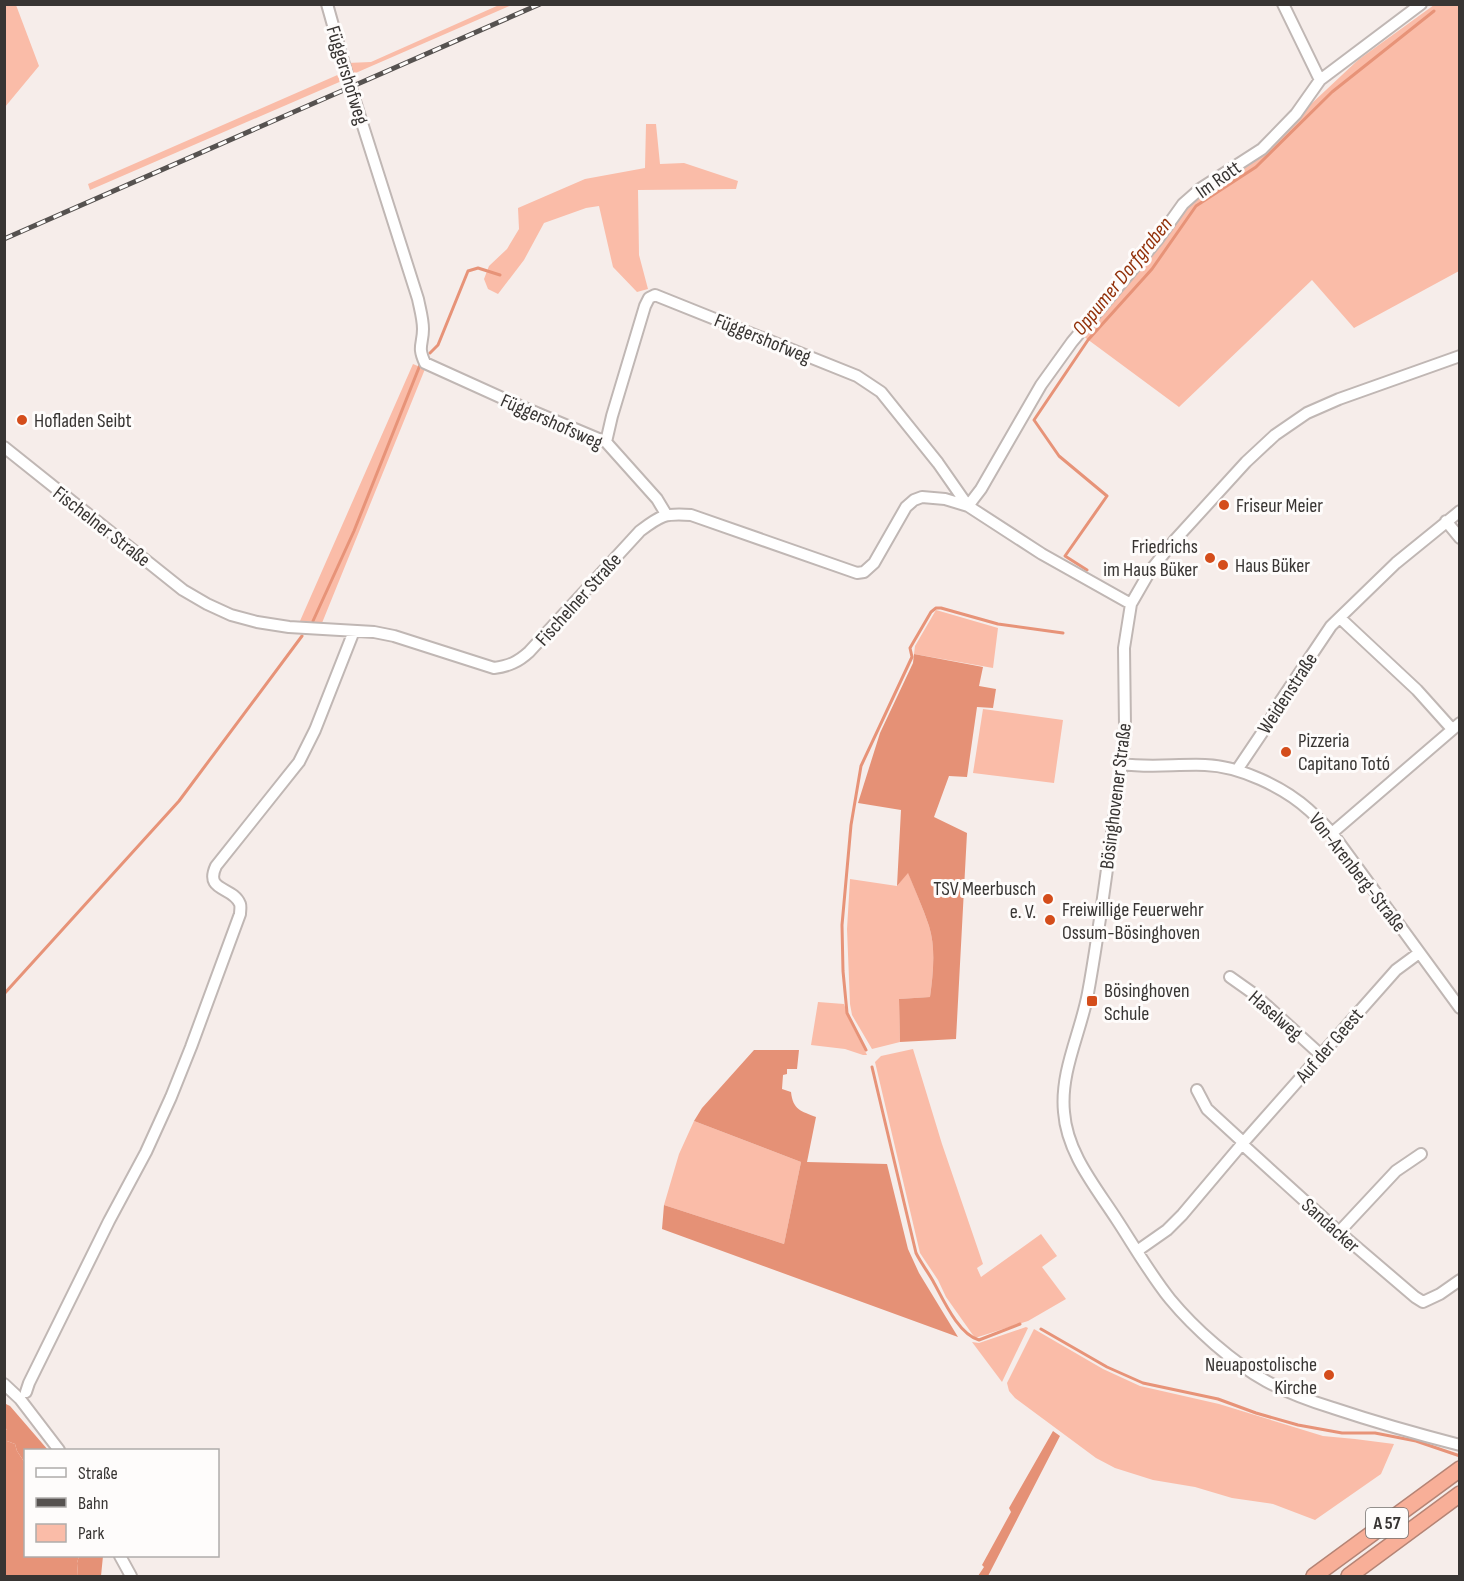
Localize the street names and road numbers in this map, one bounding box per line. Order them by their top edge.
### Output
street label: Függershofweg [321,23,373,128]
street label: Im Rott [1191,156,1246,204]
street label: Függershofweg [711,309,815,369]
street label: Függershofsweg [497,389,606,455]
street label: Fischelner Straße [48,481,155,572]
street label: Fischelner Straße [531,548,627,651]
street label: Weidenstraße [1253,648,1323,739]
street label: Bösinghovener Straße [1095,722,1137,870]
street label: Von-Arenberg-Straße [1303,808,1411,937]
street label: Haselweg [1243,986,1307,1046]
street label: Auf der Geest [1290,1004,1369,1088]
street label: Sandacker [1296,1193,1365,1258]
road number: A 57 [1366,1508,1408,1538]

